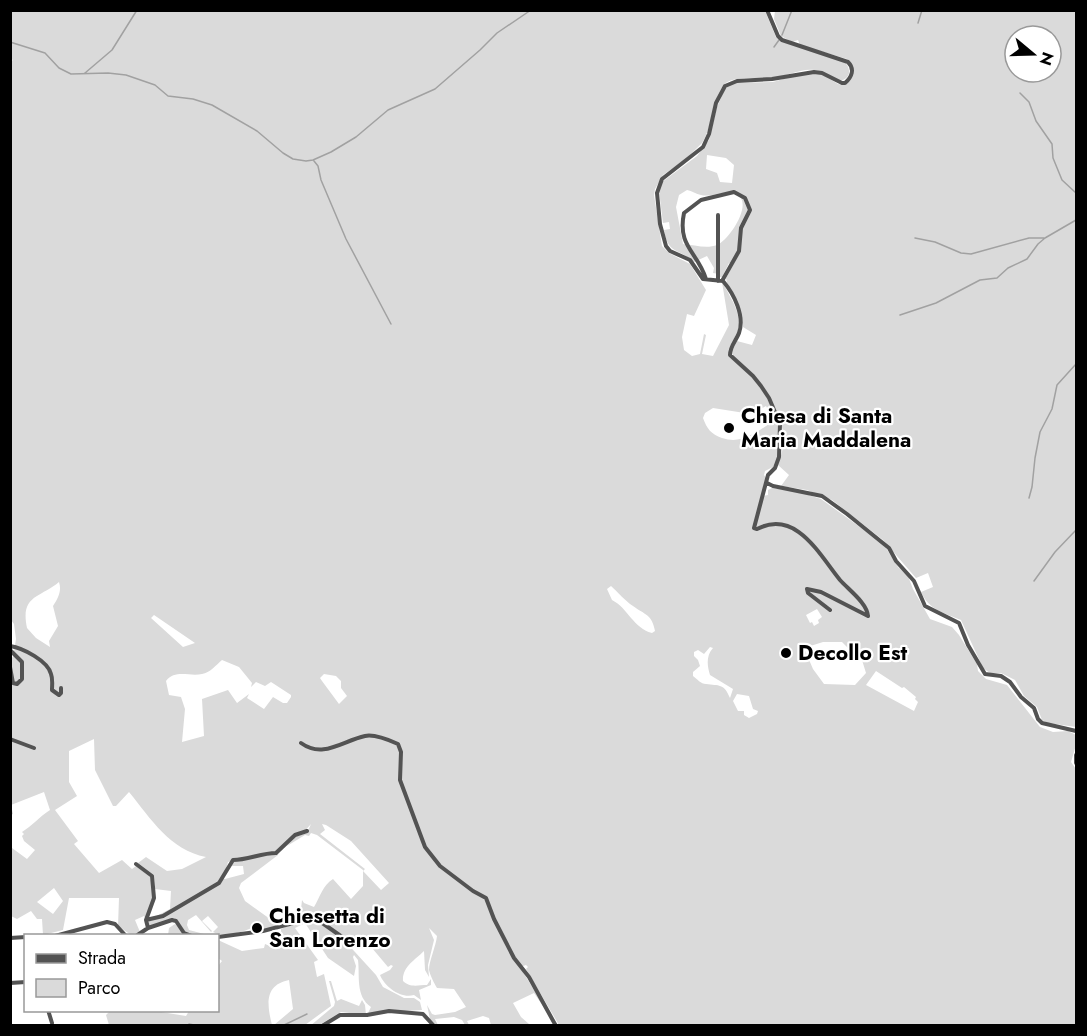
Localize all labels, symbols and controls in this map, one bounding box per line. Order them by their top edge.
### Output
north arrow [1003,24,1063,84]
text: N [1034,49,1060,68]
place label: Chiesa di Santa Maria Maddalena [741,401,911,455]
marker: Chiesa di Santa Maria Maddalena [722,421,736,435]
place label: Decollo Est [798,638,907,668]
marker: Decollo Est [779,646,793,660]
place label: Chiesetta di San Lorenzo [269,901,391,955]
marker: Chiesetta di San Lorenzo [250,921,264,935]
legend [24,934,219,1012]
text: Strada [78,945,126,971]
text: Parco [78,975,120,1001]

